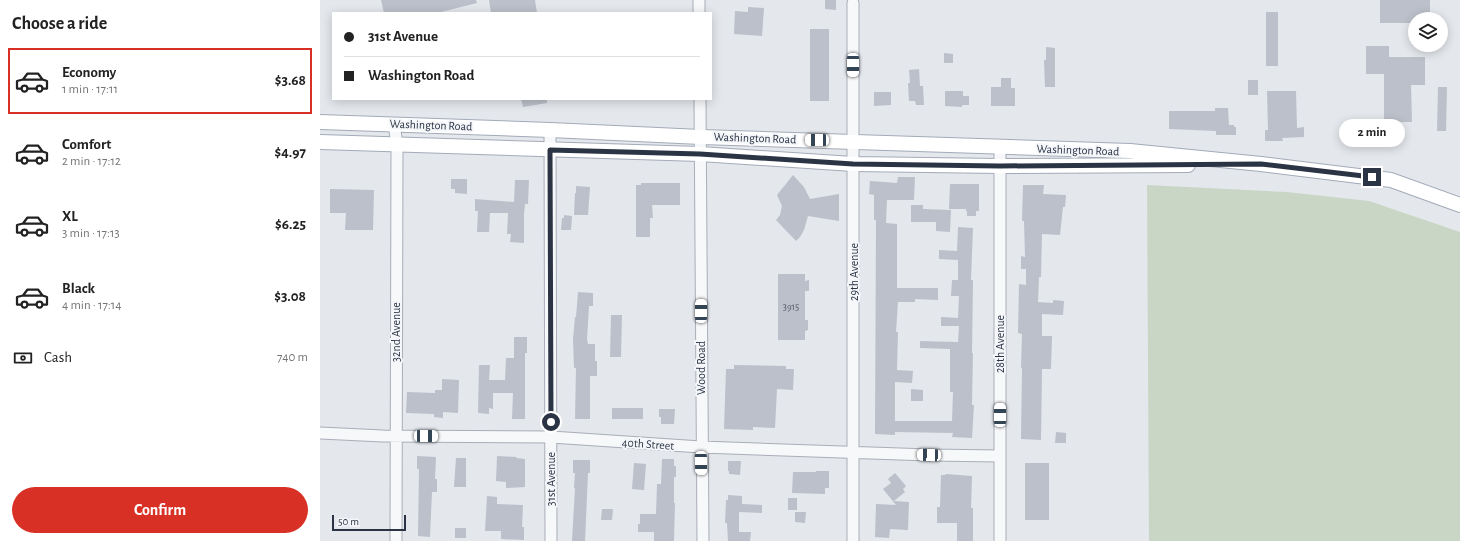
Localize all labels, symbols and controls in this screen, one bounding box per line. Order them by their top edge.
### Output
map controls [1408,12,1448,52]
button: layers [1408,12,1448,52]
text: Choose a ride [12,15,107,33]
text: 31st Avenue [368,29,438,44]
car [847,53,859,77]
icon: car [14,63,50,99]
text: Economy [62,65,116,80]
text: Washington Road [368,68,474,83]
text: $3.68 [275,73,306,88]
text: 1 min · 17:11 [62,83,118,96]
street label: Washington Road [389,118,473,132]
callout: 2 min [1339,119,1405,147]
text: 2 min [1358,126,1386,139]
street label: Washington Road [713,131,797,145]
car [805,134,829,146]
icon: car [14,135,50,171]
text: Comfort [62,137,111,152]
street label: Washington Road [1036,143,1120,157]
text: $4.97 [275,145,306,160]
text: 2 min · 17:12 [62,155,121,168]
route end [1363,168,1381,186]
icon: car [14,207,50,243]
text: XL [62,209,78,224]
text: $6.25 [275,217,306,232]
text: 3 min · 17:13 [62,227,120,240]
street label: 29th Avenue [848,243,860,301]
icon: car [14,279,50,315]
text: Black [62,281,95,296]
text: $3.08 [274,289,306,304]
text: 4 min · 17:14 [62,299,122,312]
car [695,299,707,323]
street label: 32nd Avenue [390,302,402,362]
house number: 3915 [783,302,799,312]
street label: 28th Avenue [994,315,1006,373]
street label: Wood Road [695,341,707,395]
icon: cash [12,347,34,369]
text: Cash [44,350,72,365]
text: 740 m [277,351,308,364]
car [994,403,1006,427]
route start [542,413,560,431]
car [414,430,438,442]
street label: 40th Street [621,436,675,452]
car [917,449,941,461]
car [695,451,707,475]
street label: 31st Avenue [545,452,557,506]
button: Confirm [12,487,308,533]
scale bar [332,513,406,532]
text: 50 m [338,516,359,527]

